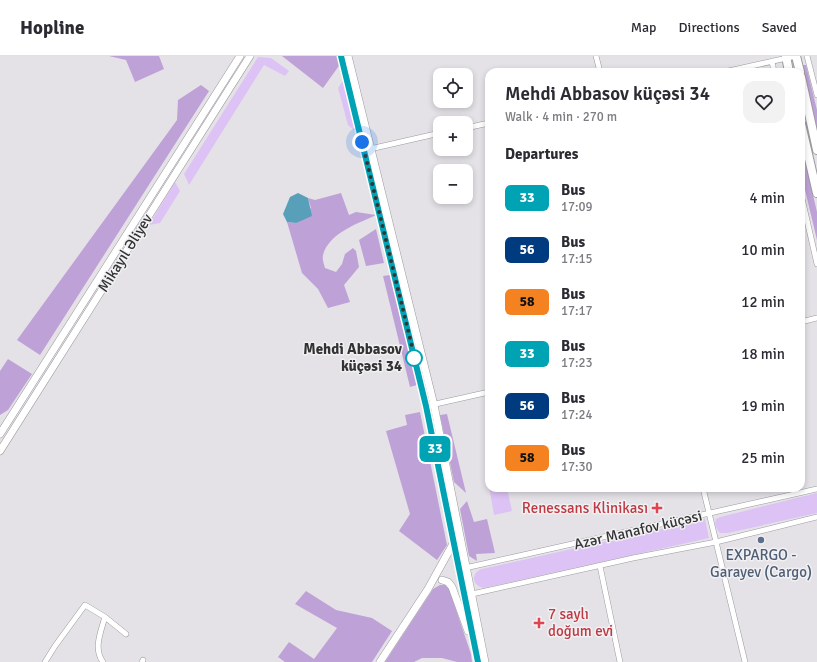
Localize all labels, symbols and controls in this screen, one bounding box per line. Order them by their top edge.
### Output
text: Hopline [20,16,84,40]
text: Map [631,19,657,36]
text: Directions [679,19,740,36]
text: Saved [762,19,797,36]
map controls [433,68,473,204]
button: locate [433,68,473,108]
button: heart [743,81,785,123]
text: Mehdi Abbasov küçəsi 34 [505,82,710,106]
text: Walk · 4 min · 270 m [505,109,617,125]
button: + [433,116,473,156]
your location [352,132,372,152]
text: Departures [505,145,578,163]
button: − [433,164,473,204]
text: Bus [561,181,585,199]
text: 33 [519,189,535,206]
text: 4 min [749,189,785,207]
text: 17:09 [561,199,593,215]
street label: Mikayıl Əliyev [94,210,156,295]
text: Bus [561,233,585,251]
text: 56 [519,241,535,258]
text: 10 min [741,241,785,259]
text: 17:15 [561,251,593,267]
text: Bus [561,285,585,303]
text: 58 [519,293,535,310]
text: 12 min [741,293,785,311]
text: 17:17 [561,303,593,319]
text: Bus [561,337,585,355]
place label: Mehdi Abbasov küçəsi 34 [303,340,403,375]
text: 33 [519,345,535,362]
text: 18 min [741,345,785,363]
marker: Mehdi Abbasov küçəsi 34 [405,349,423,367]
text: 17:23 [561,355,593,371]
text: Bus [561,389,585,407]
text: 56 [519,397,535,414]
text: 19 min [741,397,785,415]
text: 17:24 [561,407,593,423]
line badge: 33 [417,436,453,462]
text: 33 [427,440,443,457]
text: Bus [561,441,585,459]
text: 58 [519,449,535,466]
text: 25 min [741,449,785,467]
text: 17:30 [561,459,593,475]
place label: Renessans Klinikası [522,499,648,517]
marker: Renessans Klinikası [651,502,663,514]
street label: Azər Manafov küçəsi [572,506,704,554]
marker: EXPARGO - Garayev (Cargo) [756,535,766,545]
place label: EXPARGO - Garayev (Cargo) [710,546,812,581]
place label: 7 saylı doğum evi [548,605,613,640]
marker: 7 saylı doğum evi [533,617,545,629]

